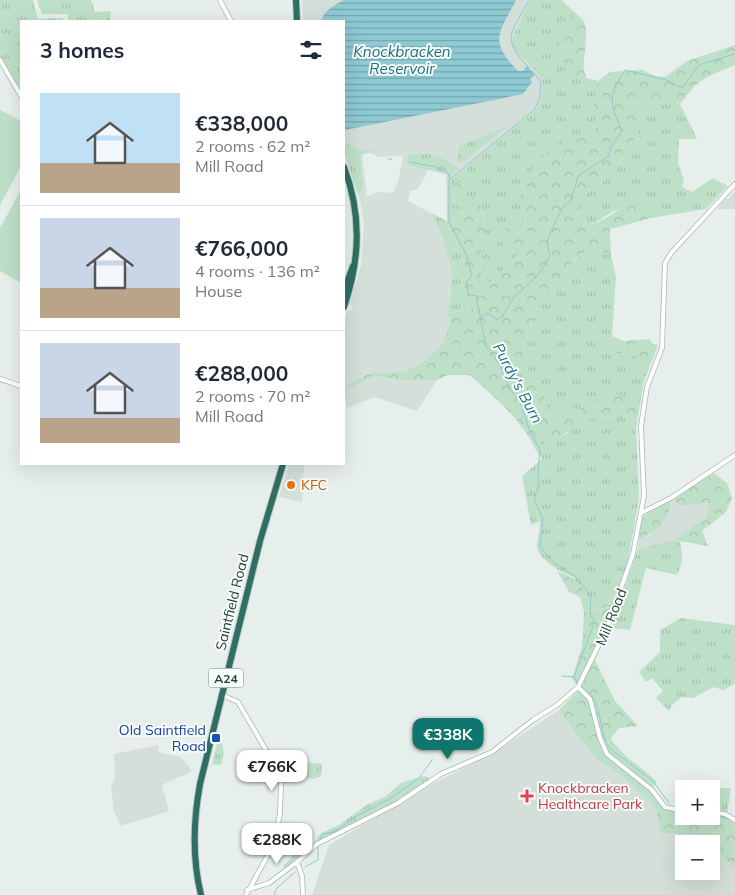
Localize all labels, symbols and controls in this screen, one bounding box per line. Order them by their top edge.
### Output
icon: filters [297,36,325,64]
text: 3 homes [40,37,124,63]
water label: Knockbracken Reservoir [353,42,451,78]
text: €338,000 [195,110,288,136]
icon: home [80,113,140,173]
text: 2 rooms · 62 m² [195,136,310,156]
text: Mill Road [195,156,264,176]
text: €766,000 [195,235,288,261]
icon: home [80,238,140,298]
text: 4 rooms · 136 m² [195,261,320,281]
text: House [195,281,242,301]
water label: Purdy's Burn [489,340,547,427]
text: €288,000 [195,360,288,386]
icon: home [80,363,140,423]
text: 2 rooms · 70 m² [195,386,310,406]
text: Mill Road [195,406,264,426]
place label: KFC [301,476,327,494]
marker: KFC [285,479,297,491]
street label: Saintfield Road [211,552,253,652]
street label: Mill Road [591,586,631,648]
road number: A24 [208,668,244,688]
pin: €338K [413,718,483,760]
place label: Old Saintfield Road [119,721,206,755]
text: €338K [423,724,473,744]
marker: Old Saintfield Road [210,732,222,744]
pin: €766K [237,750,307,792]
text: €766K [247,756,297,776]
place label: Knockbracken Healthcare Park [538,779,643,813]
map controls [675,780,720,880]
button: + [675,780,720,825]
marker: Knockbracken Healthcare Park [520,789,534,803]
pin: €288K [242,822,312,865]
text: €288K [252,829,302,849]
button: − [675,835,720,880]

